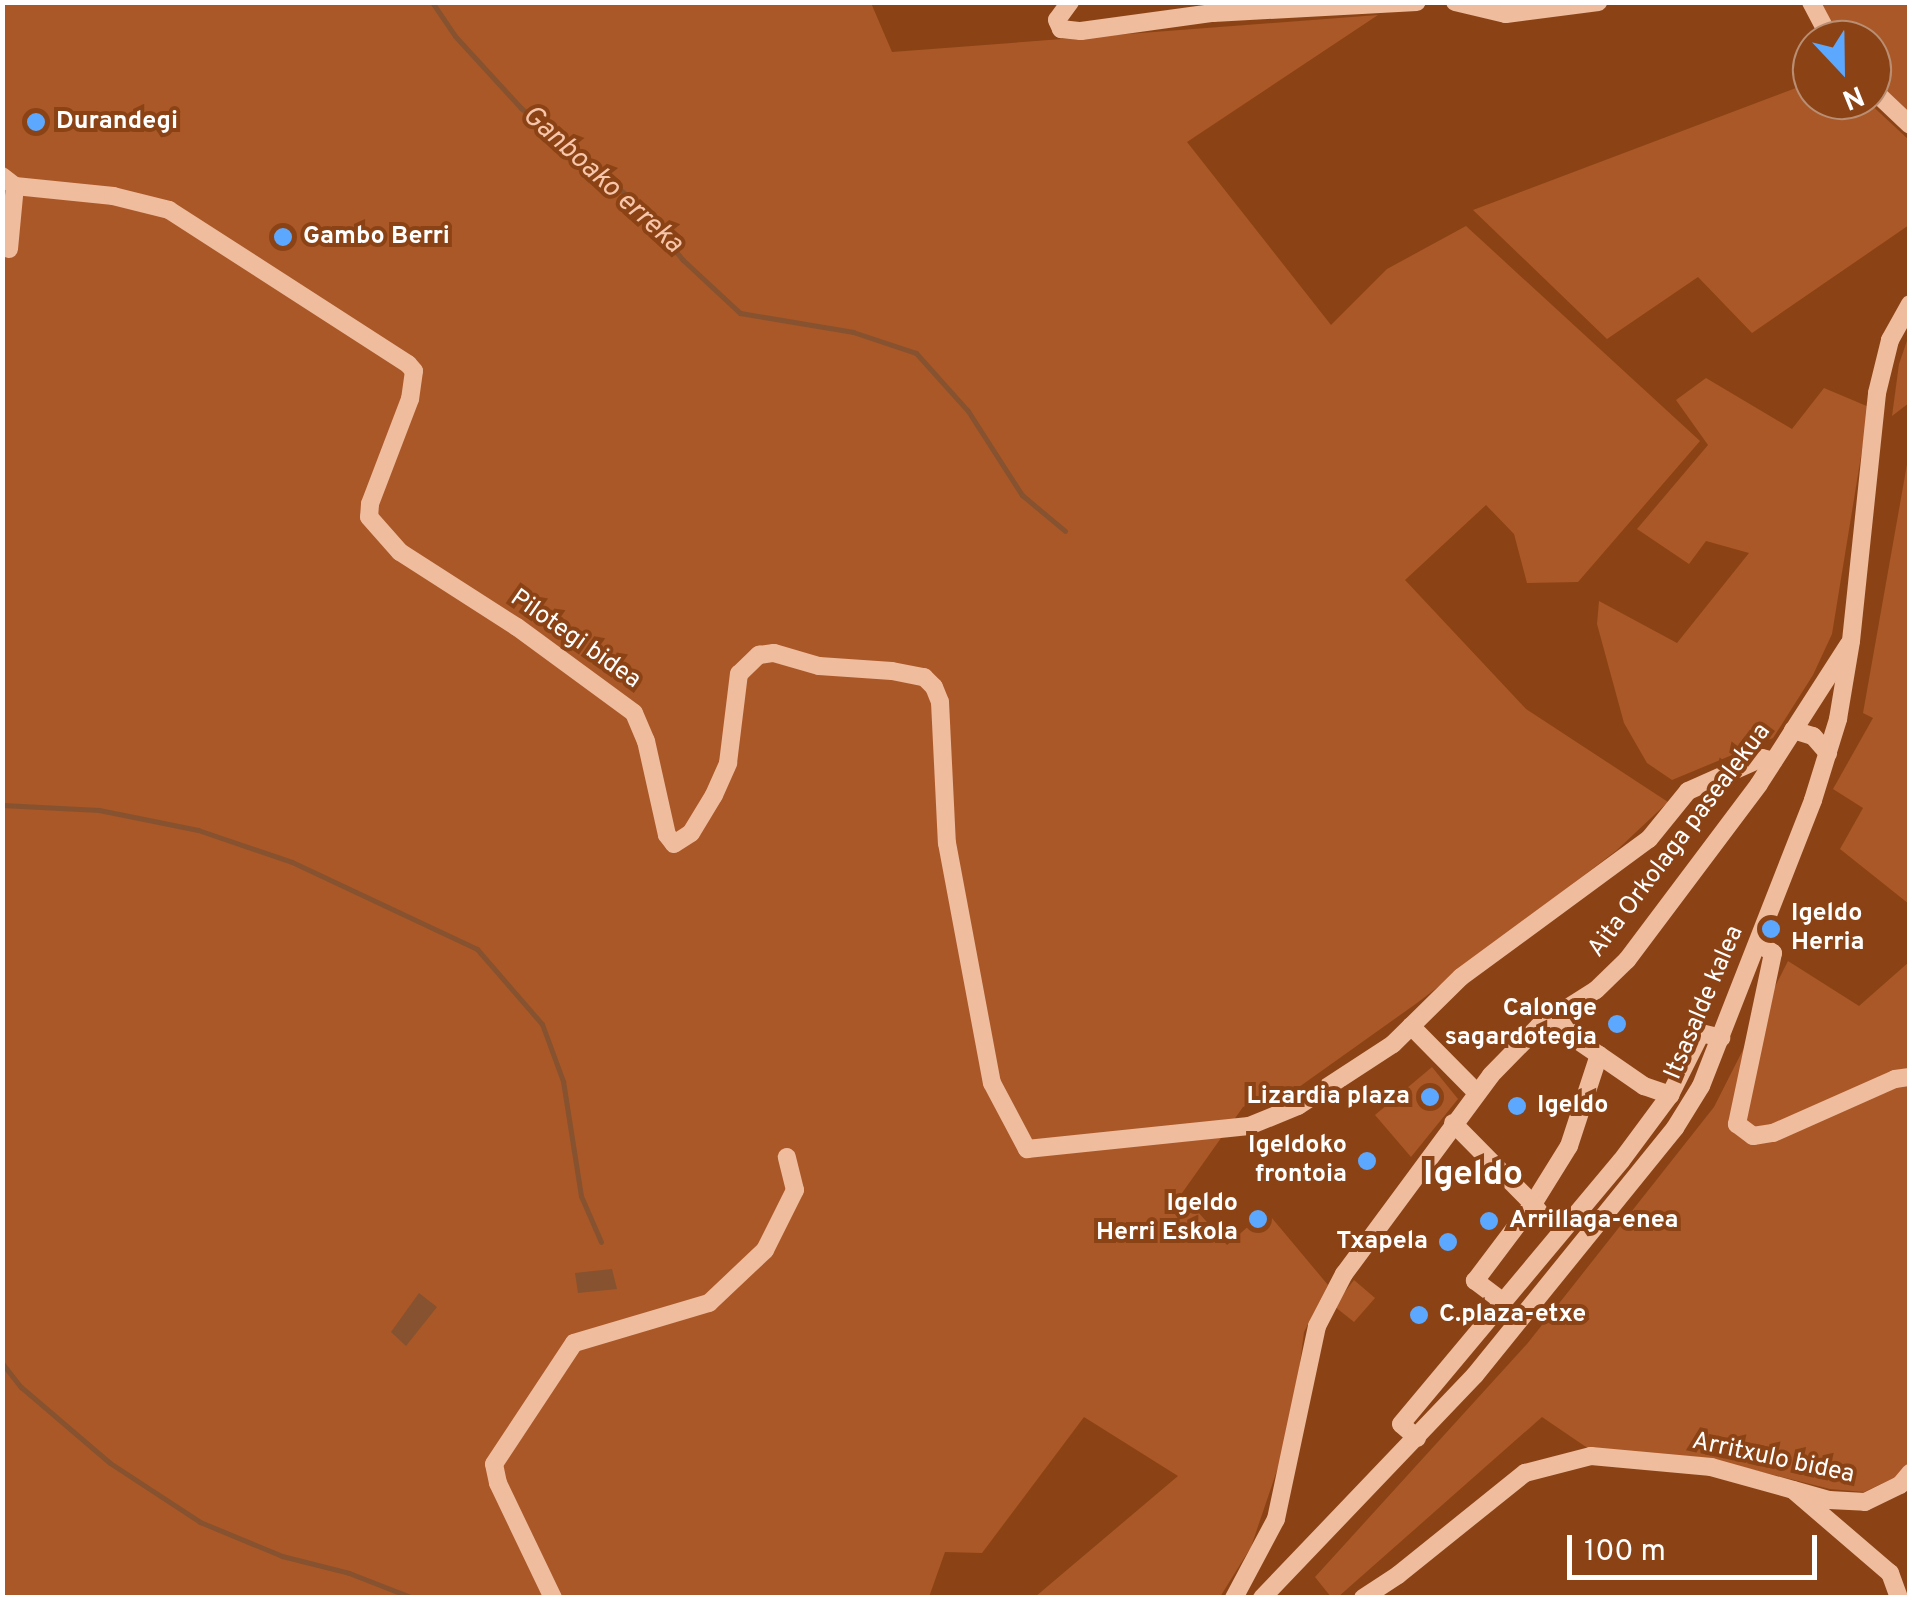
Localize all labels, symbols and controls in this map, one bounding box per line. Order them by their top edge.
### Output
north arrow [1792,20,1892,120]
text: N [1836,76,1869,116]
water label: Ganboako erreka [515,99,689,261]
place label: Durandegi [56,107,178,137]
marker: Durandegi [25,111,47,133]
place label: Gambo Berri [303,222,450,252]
marker: Gambo Berri [272,226,294,248]
street label: Pilotegi bidea [504,584,646,696]
street label: Aita Orkolaga pasealekua [1582,718,1778,964]
place label: Igeldo Herria [1791,900,1864,959]
marker: Igeldo Herria [1760,918,1782,940]
street label: Itsasalde kalea [1659,922,1751,1084]
place label: Calonge sagardotegia [1445,995,1597,1054]
marker: Calonge sagardotegia [1606,1013,1628,1035]
place label: Lizardia plaza [1247,1082,1410,1112]
marker: Lizardia plaza [1419,1086,1441,1108]
place label: Igeldo [1537,1091,1608,1121]
marker: Igeldo [1506,1095,1528,1117]
place label: Igeldoko frontoia [1248,1132,1347,1191]
marker: Igeldoko frontoia [1356,1150,1378,1172]
district label: Igeldo [1423,1154,1523,1196]
place label: Igeldo Herri Eskola [1096,1190,1238,1249]
place label: Arrillaga-enea [1509,1206,1679,1236]
marker: Igeldo Herri Eskola [1247,1208,1269,1230]
marker: Arrillaga-enea [1478,1210,1500,1232]
place label: Txapela [1336,1227,1428,1257]
marker: Txapela [1437,1231,1459,1253]
place label: C.plaza-etxe [1439,1300,1586,1330]
marker: C.plaza-etxe [1408,1304,1430,1326]
street label: Arritxulo bidea [1689,1427,1857,1491]
scale bar [1572,1515,1822,1577]
text: 100 m [1584,1534,1666,1571]

